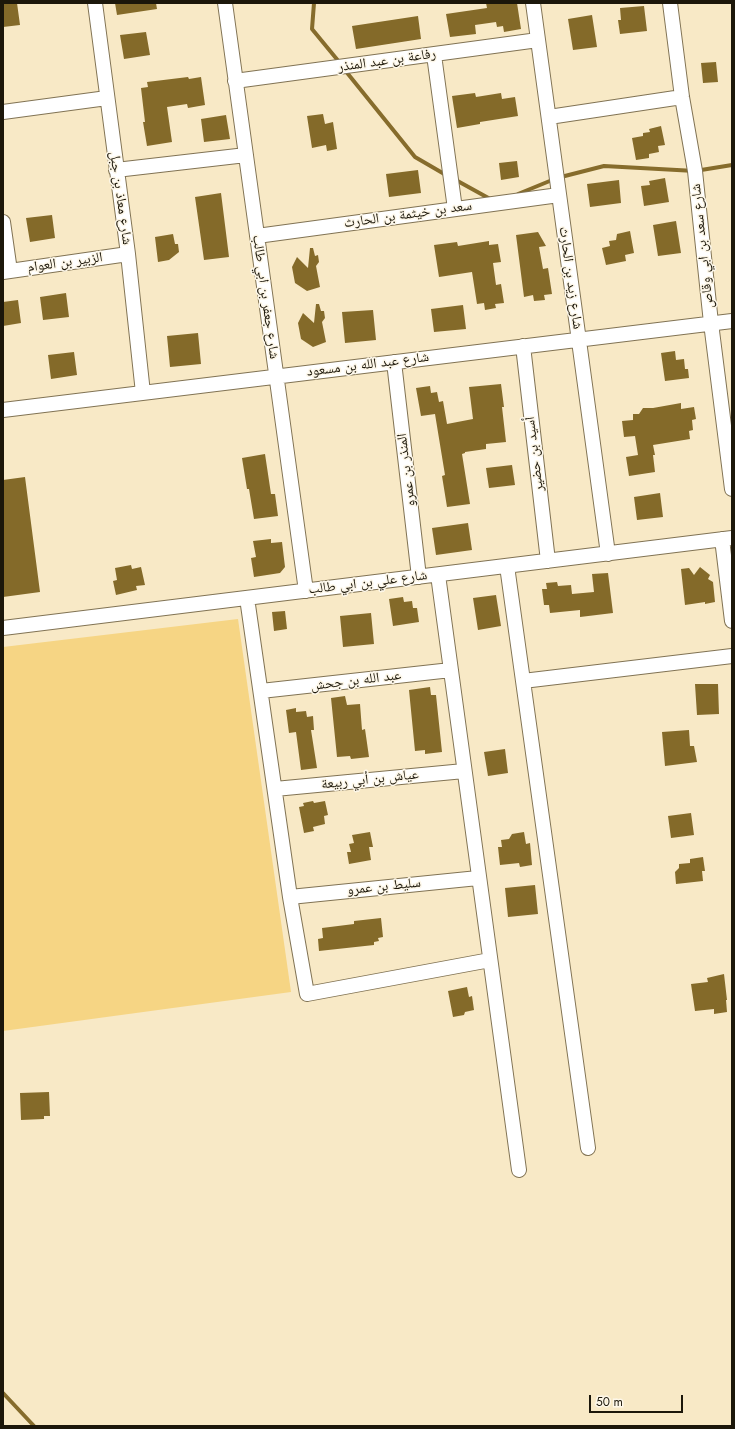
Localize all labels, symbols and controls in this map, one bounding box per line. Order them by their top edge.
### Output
street label: رفاعة بن عبد المنذر [337,46,437,76]
street label: شارع معاذ بن جبل [105,150,135,246]
street label: شارع سعد بن ابي وقاص [688,183,718,309]
street label: سعد بن خيثمة بن الحارث [343,198,473,232]
street label: شارع زيد بن الحارث [554,226,586,330]
street label: شارع جعفر بن ابي طالب [248,234,282,360]
street label: الزبير بن العوام [26,249,104,277]
street label: شارع عبد الله بن مسعود [306,349,430,381]
street label: أسيد بن حضير [522,416,548,492]
street label: المنذر بن عمرو [394,432,420,508]
street label: شارع علي بن ابي طالب [308,567,428,599]
street label: عبد الله بن جحش [310,667,402,695]
street label: عياش بن أبي ربيعة [321,767,419,793]
street label: سليط بن عمرو [346,875,422,899]
scale bar [591,1387,685,1413]
text: 50 m [596,1393,623,1411]

